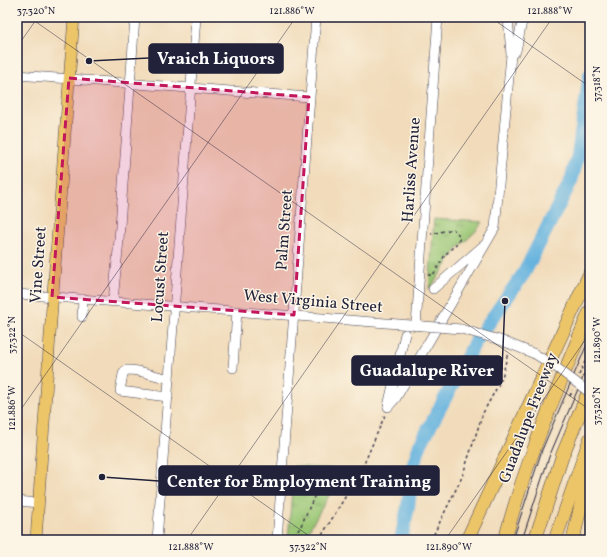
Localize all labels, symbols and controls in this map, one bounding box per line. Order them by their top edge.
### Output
text: 37.320°N [17,4,56,18]
text: 121.886°W [270,4,314,18]
text: 121.888°W [528,4,573,18]
callout: Vraich Liquors [149,44,283,73]
text: Vraich Liquors [157,48,275,71]
text: 37.318°N [590,65,604,102]
street label: Harliss Avenue [397,117,427,223]
street label: Palm Street [271,188,299,271]
street label: Vine Street [25,225,53,304]
street label: Locust Street [147,230,175,323]
street label: West Virginia Street [242,285,384,319]
text: 37.322°N [5,316,19,354]
text: 121.890°W [590,317,604,363]
street label: Guadalupe Freeway [494,349,564,486]
callout: Guadalupe River [352,356,502,385]
text: Guadalupe River [360,360,494,383]
text: 121.886°W [5,386,19,430]
text: 37.320°N [590,386,604,425]
callout: Center for Employment Training [159,466,439,495]
text: Center for Employment Training [167,471,431,494]
text: 121.888°W [169,540,214,554]
text: 37.322°N [289,540,327,554]
text: 121.890°W [426,540,472,554]

